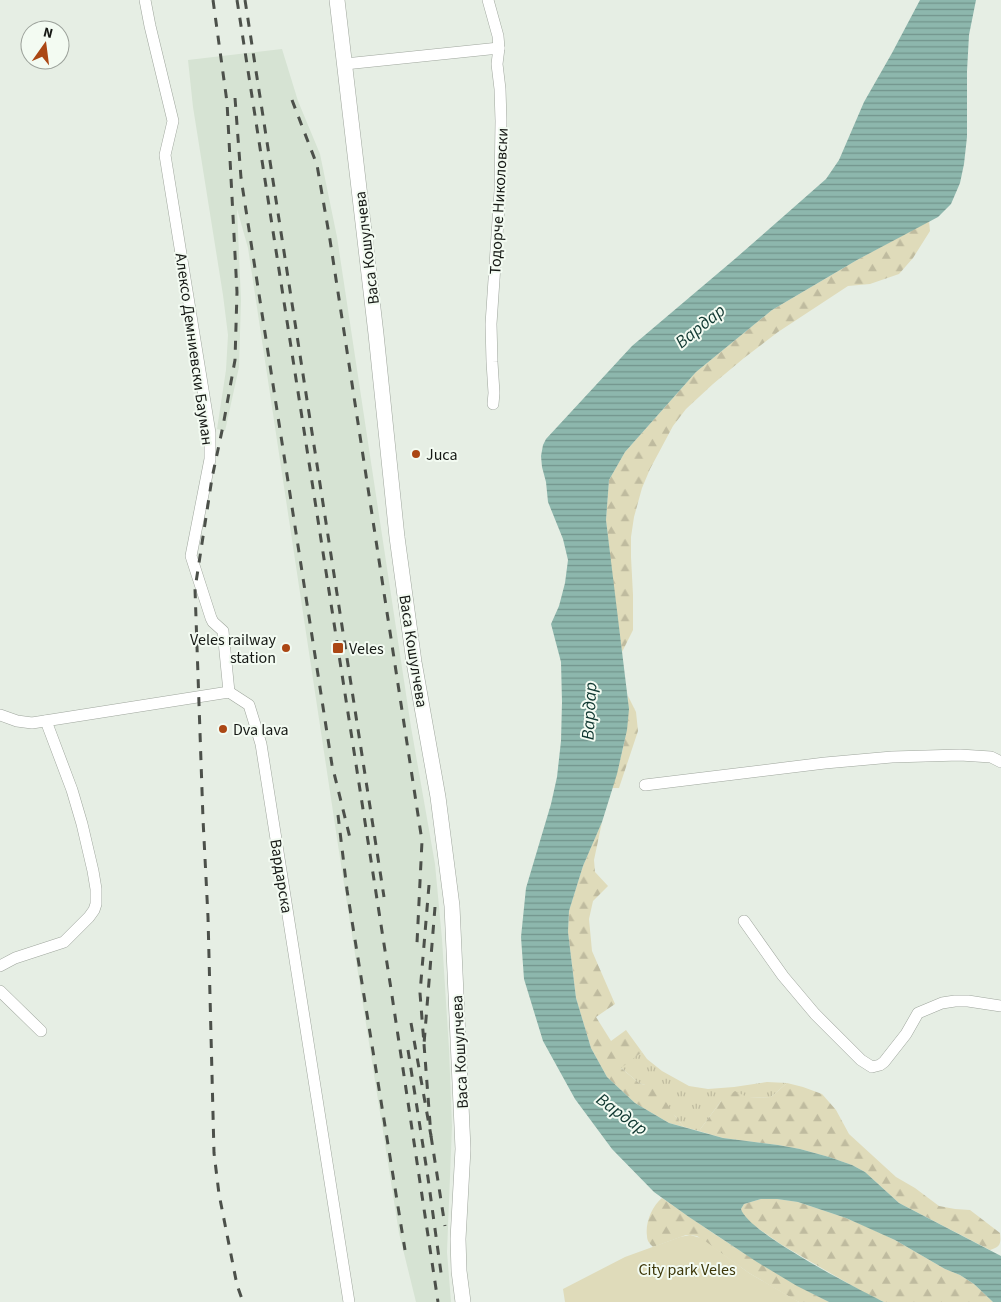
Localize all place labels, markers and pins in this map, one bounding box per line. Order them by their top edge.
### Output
place label: Juca [426,444,458,466]
marker: Juca [410,448,422,460]
place label: Veles railway station [190,629,277,669]
place label: Veles [349,638,384,660]
marker: Veles [331,641,345,655]
marker: Veles railway station [280,642,292,654]
place label: Dva lava [233,719,289,741]
marker: Dva lava [217,723,229,735]

